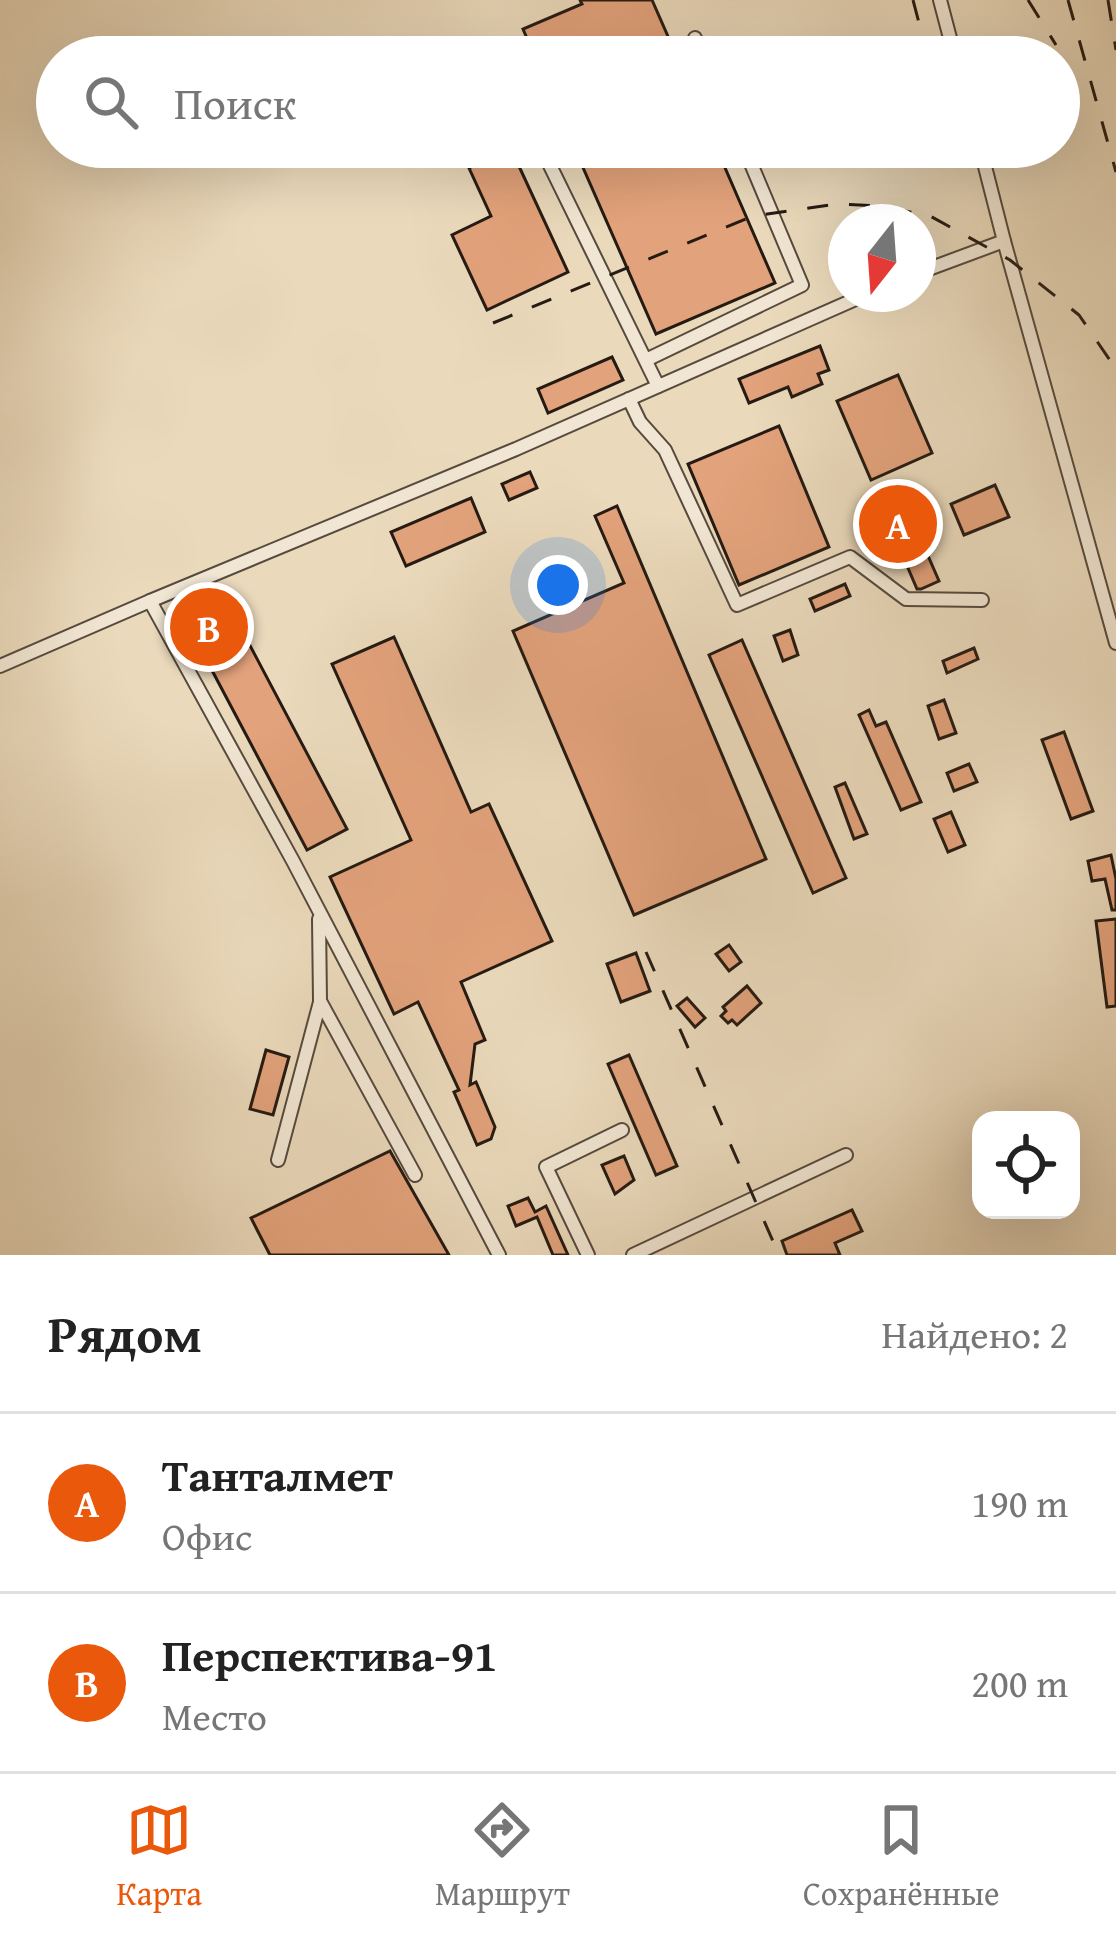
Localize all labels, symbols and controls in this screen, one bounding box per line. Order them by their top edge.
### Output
search box [36,36,1080,168]
icon: search [78,69,144,135]
text: Поиск [174,70,296,135]
north arrow [828,204,936,312]
pin: A [859,479,937,569]
your location [528,555,588,615]
pin: B [170,582,248,672]
map controls [972,1111,1080,1219]
button: locate [972,1111,1080,1219]
text: Рядом [48,1296,202,1371]
text: Найдено: 2 [881,1305,1068,1362]
text: Танталмет [162,1442,393,1507]
text: A [75,1474,99,1531]
text: 190 m [971,1474,1068,1531]
text: Офис [162,1507,252,1564]
text: Перспектива-91 [162,1622,497,1687]
text: B [75,1654,99,1711]
text: 200 m [971,1654,1068,1711]
text: Место [162,1687,267,1744]
tab: Карта [117,1797,202,1917]
tab: Маршрут [435,1797,570,1917]
tab: Сохранённые [803,1797,1000,1917]

